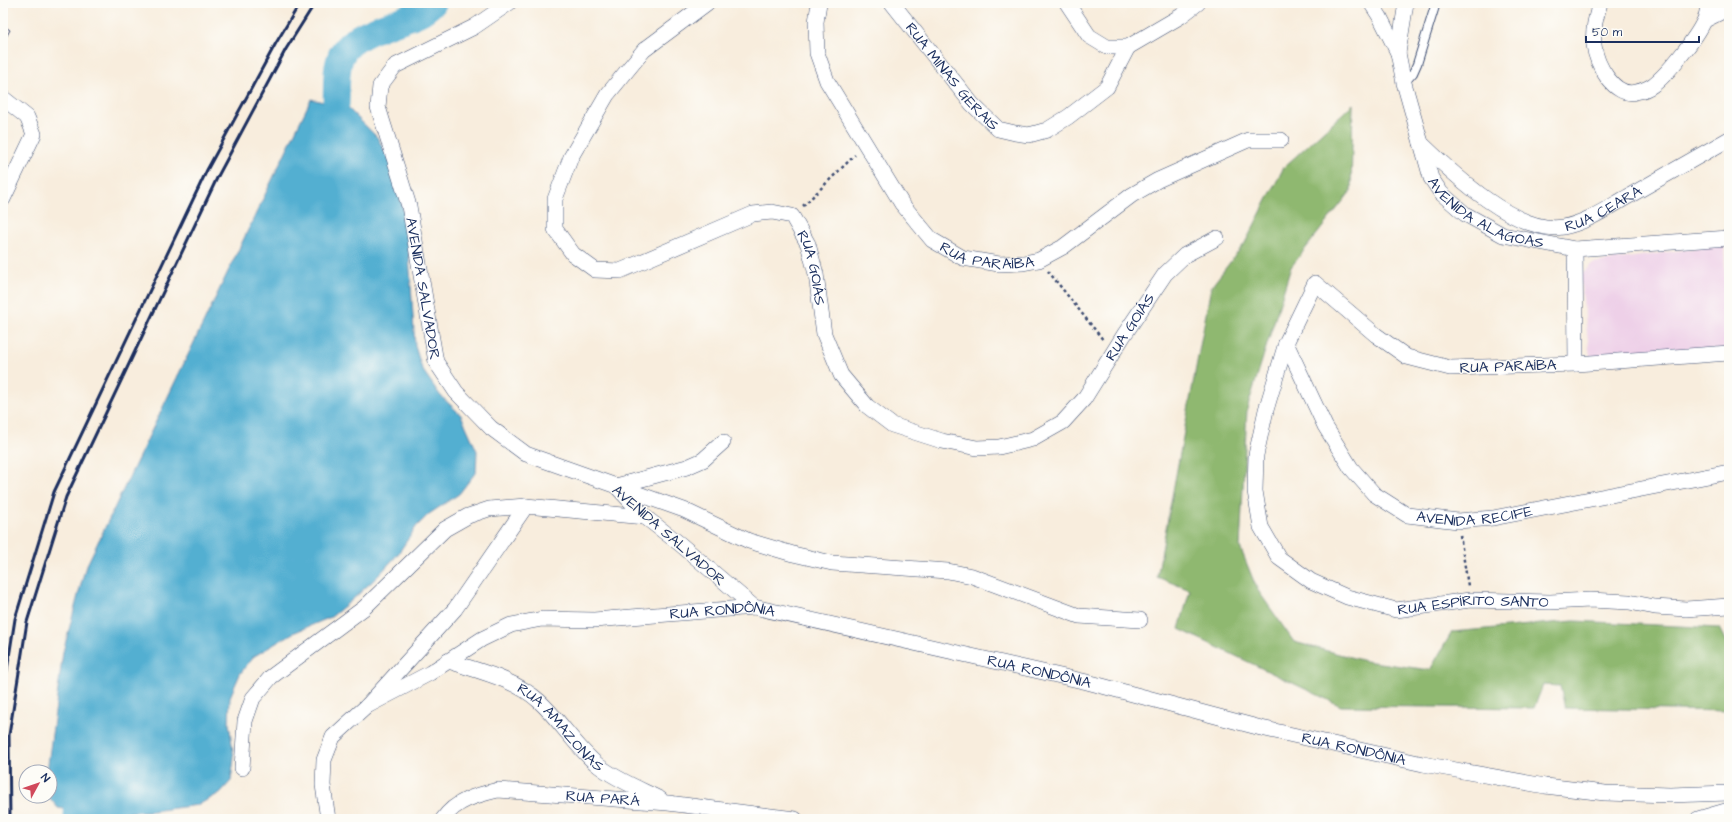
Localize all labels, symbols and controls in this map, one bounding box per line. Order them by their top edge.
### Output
street label: RUA MINAS GERAIS [900,18,1004,136]
scale bar [1586,18,1699,44]
text: 50 m [1592,24,1623,41]
street label: AVENIDA ALAGOAS [1422,173,1546,254]
street label: RUA CEARÁ [1563,181,1646,237]
street label: AVENIDA SALVADOR [400,216,445,361]
street label: RUA GOIÁS [791,227,830,307]
street label: RUA PARAÍBA [936,237,1036,275]
street label: RUA GOIÁS [1100,289,1160,365]
street label: RUA PARAÍBA [1459,354,1557,379]
street label: AVENIDA SALVADOR [607,480,730,591]
street label: AVENIDA RECIFE [1415,501,1534,532]
street label: RUA ESPÍRITO SANTO [1396,590,1549,621]
street label: RUA RONDÔNIA [669,597,778,625]
street label: RUA RONDÔNIA [985,650,1094,694]
street label: RUA AMAZONAS [513,678,608,777]
street label: RUA RONDÔNIA [1300,727,1408,771]
north arrow [18,764,58,804]
text: N [37,770,53,785]
street label: RUA PARÁ [565,785,641,812]

